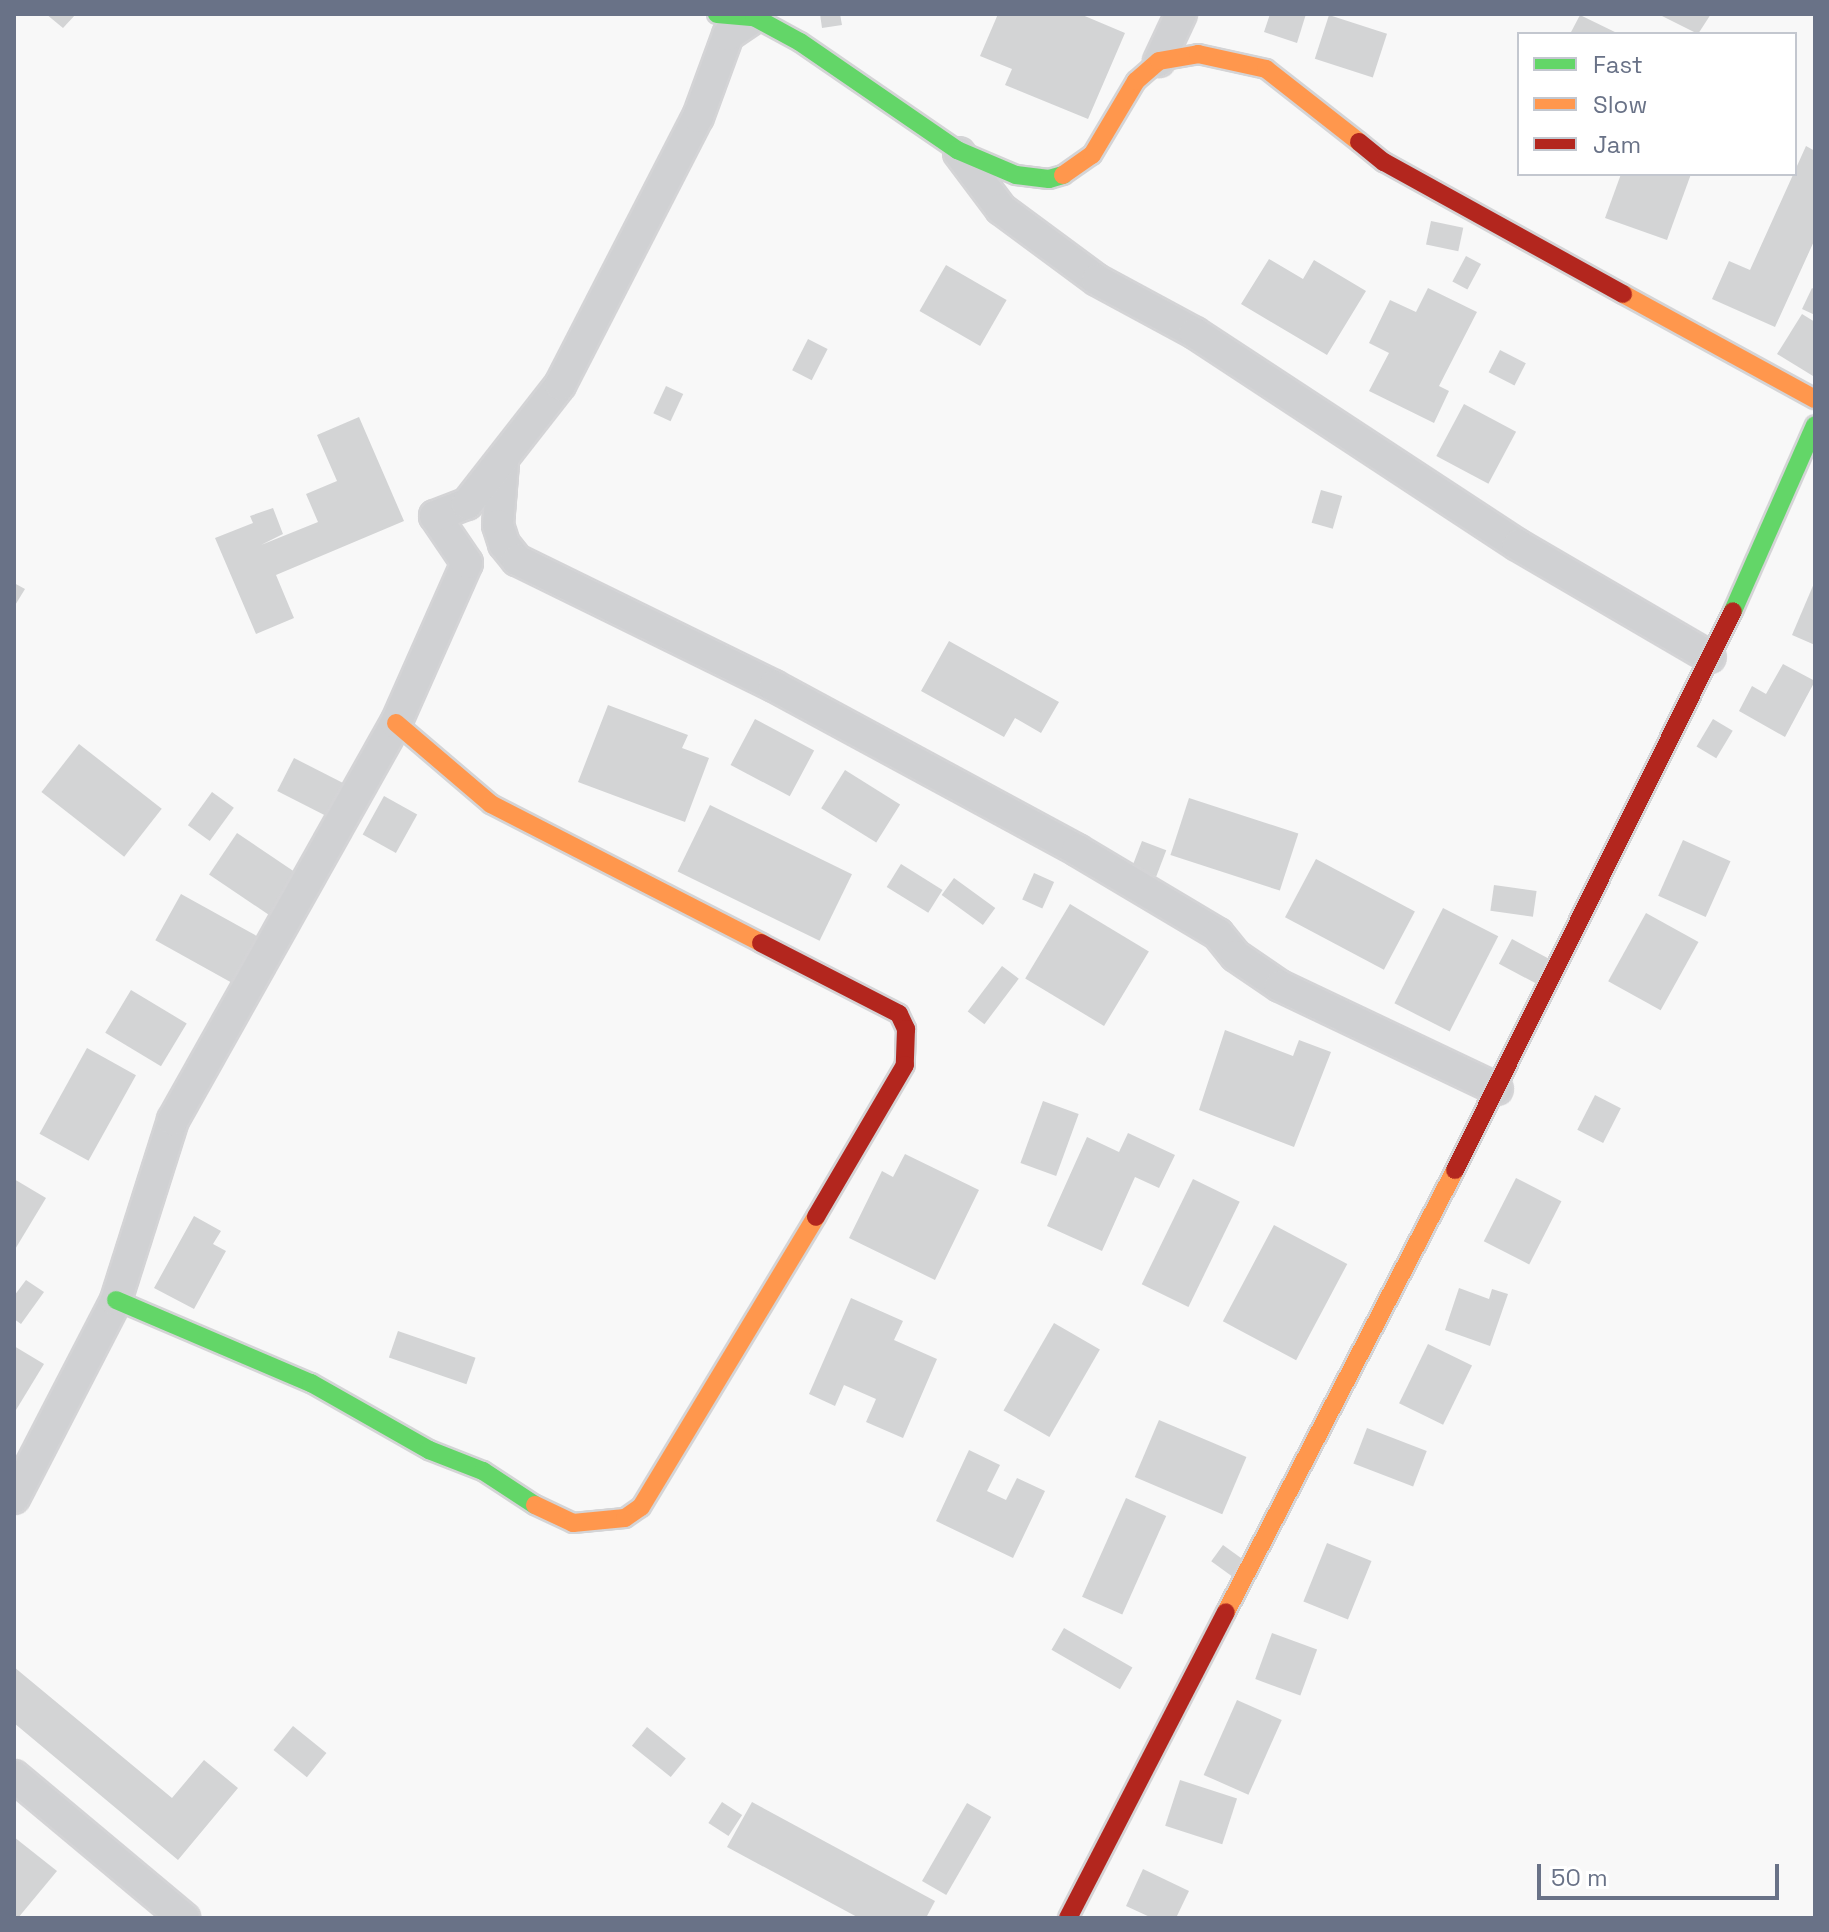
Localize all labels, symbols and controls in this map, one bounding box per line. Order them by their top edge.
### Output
legend [1517,32,1797,176]
text: Fast [1593,49,1643,80]
text: Slow [1593,89,1647,120]
text: Jam [1593,129,1641,160]
scale bar [1541,1848,1783,1898]
text: 50 m [1551,1862,1608,1893]

